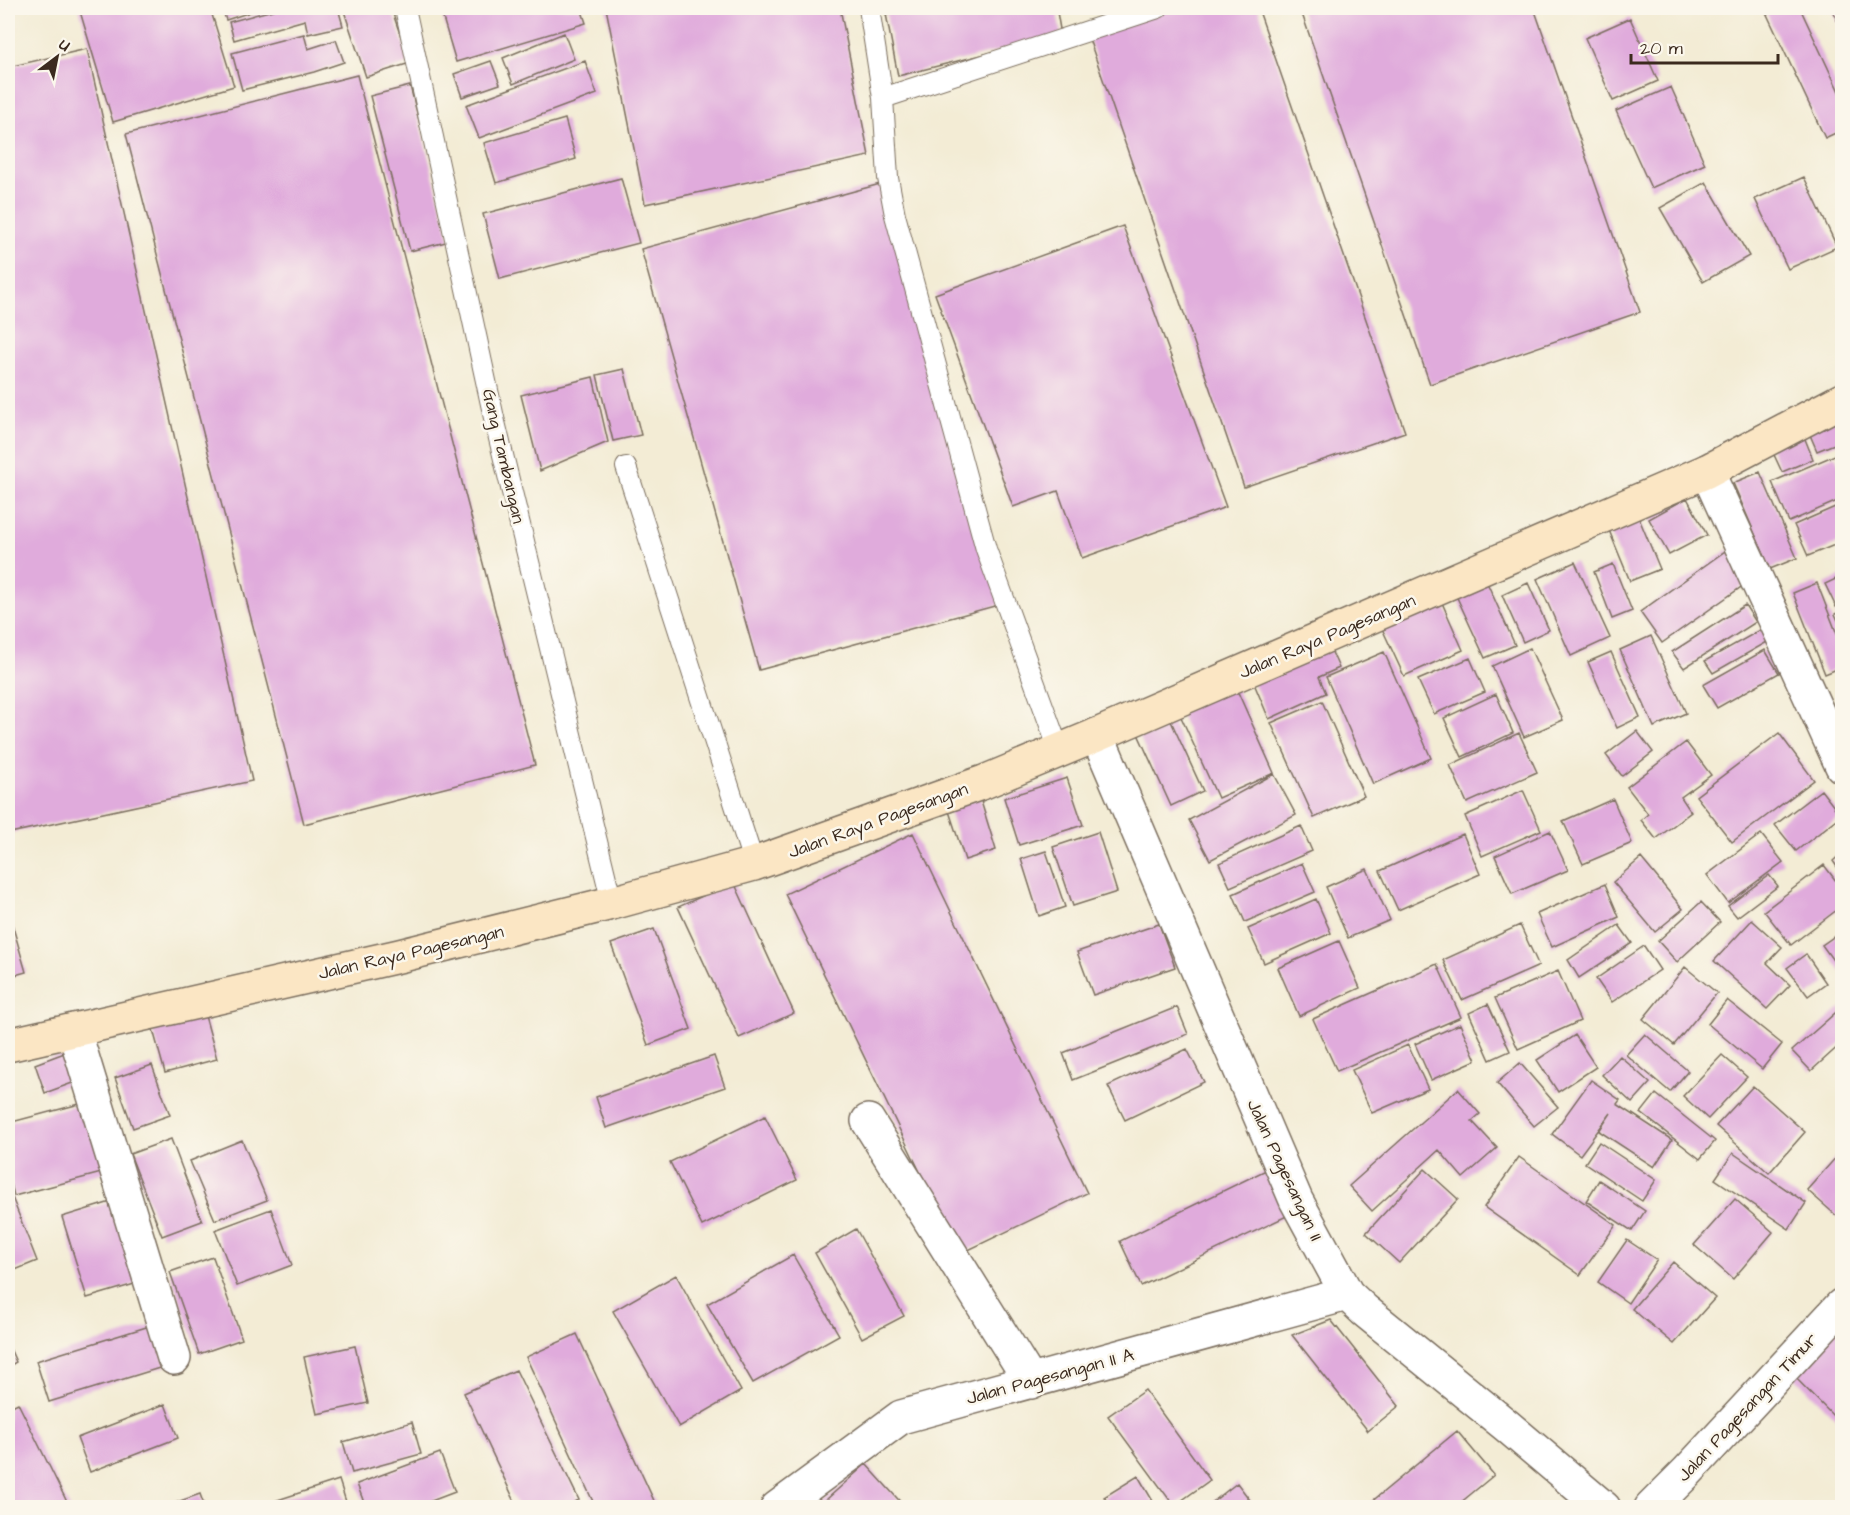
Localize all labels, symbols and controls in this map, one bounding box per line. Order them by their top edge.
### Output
north arrow [27,27,87,87]
scale bar [1631,27,1778,65]
text: U [55,33,74,57]
text: 20 m [1640,36,1683,61]
street label: Gang Tambangan [475,386,531,526]
street label: Jalan Raya Pagesangan [1235,588,1420,686]
street label: Jalan Raya Pagesangan [785,776,972,866]
street label: Jalan Raya Pagesangan [316,919,506,987]
street label: Jalan Pagesangan II [1240,1095,1328,1246]
street label: Jalan Pagesangan Timur [1672,1327,1824,1488]
street label: Jalan Pagesangan II A [964,1342,1137,1412]

